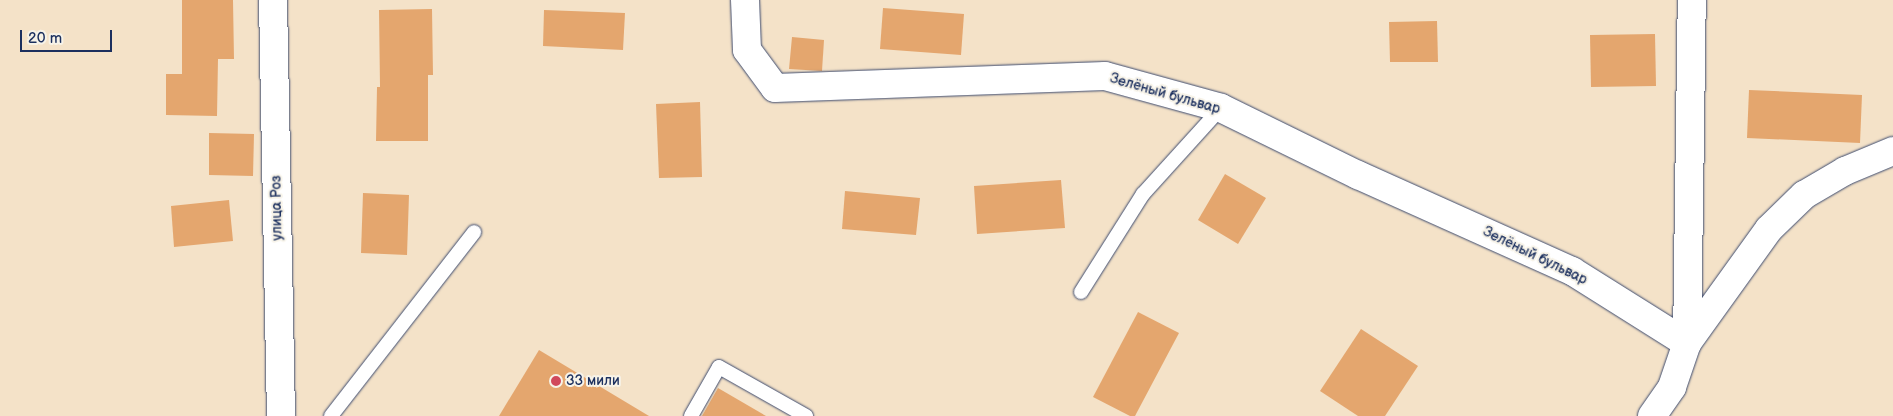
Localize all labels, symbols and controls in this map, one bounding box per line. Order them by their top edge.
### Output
scale bar [22,20,115,52]
text: 20 m [28,29,62,48]
street label: Зелёный бульвар [1108,70,1222,118]
street label: улица Роз [268,175,286,241]
street label: Зелёный бульвар [1480,223,1590,289]
place label: 33 мили [566,373,620,389]
marker: 33 мили [550,375,562,387]

